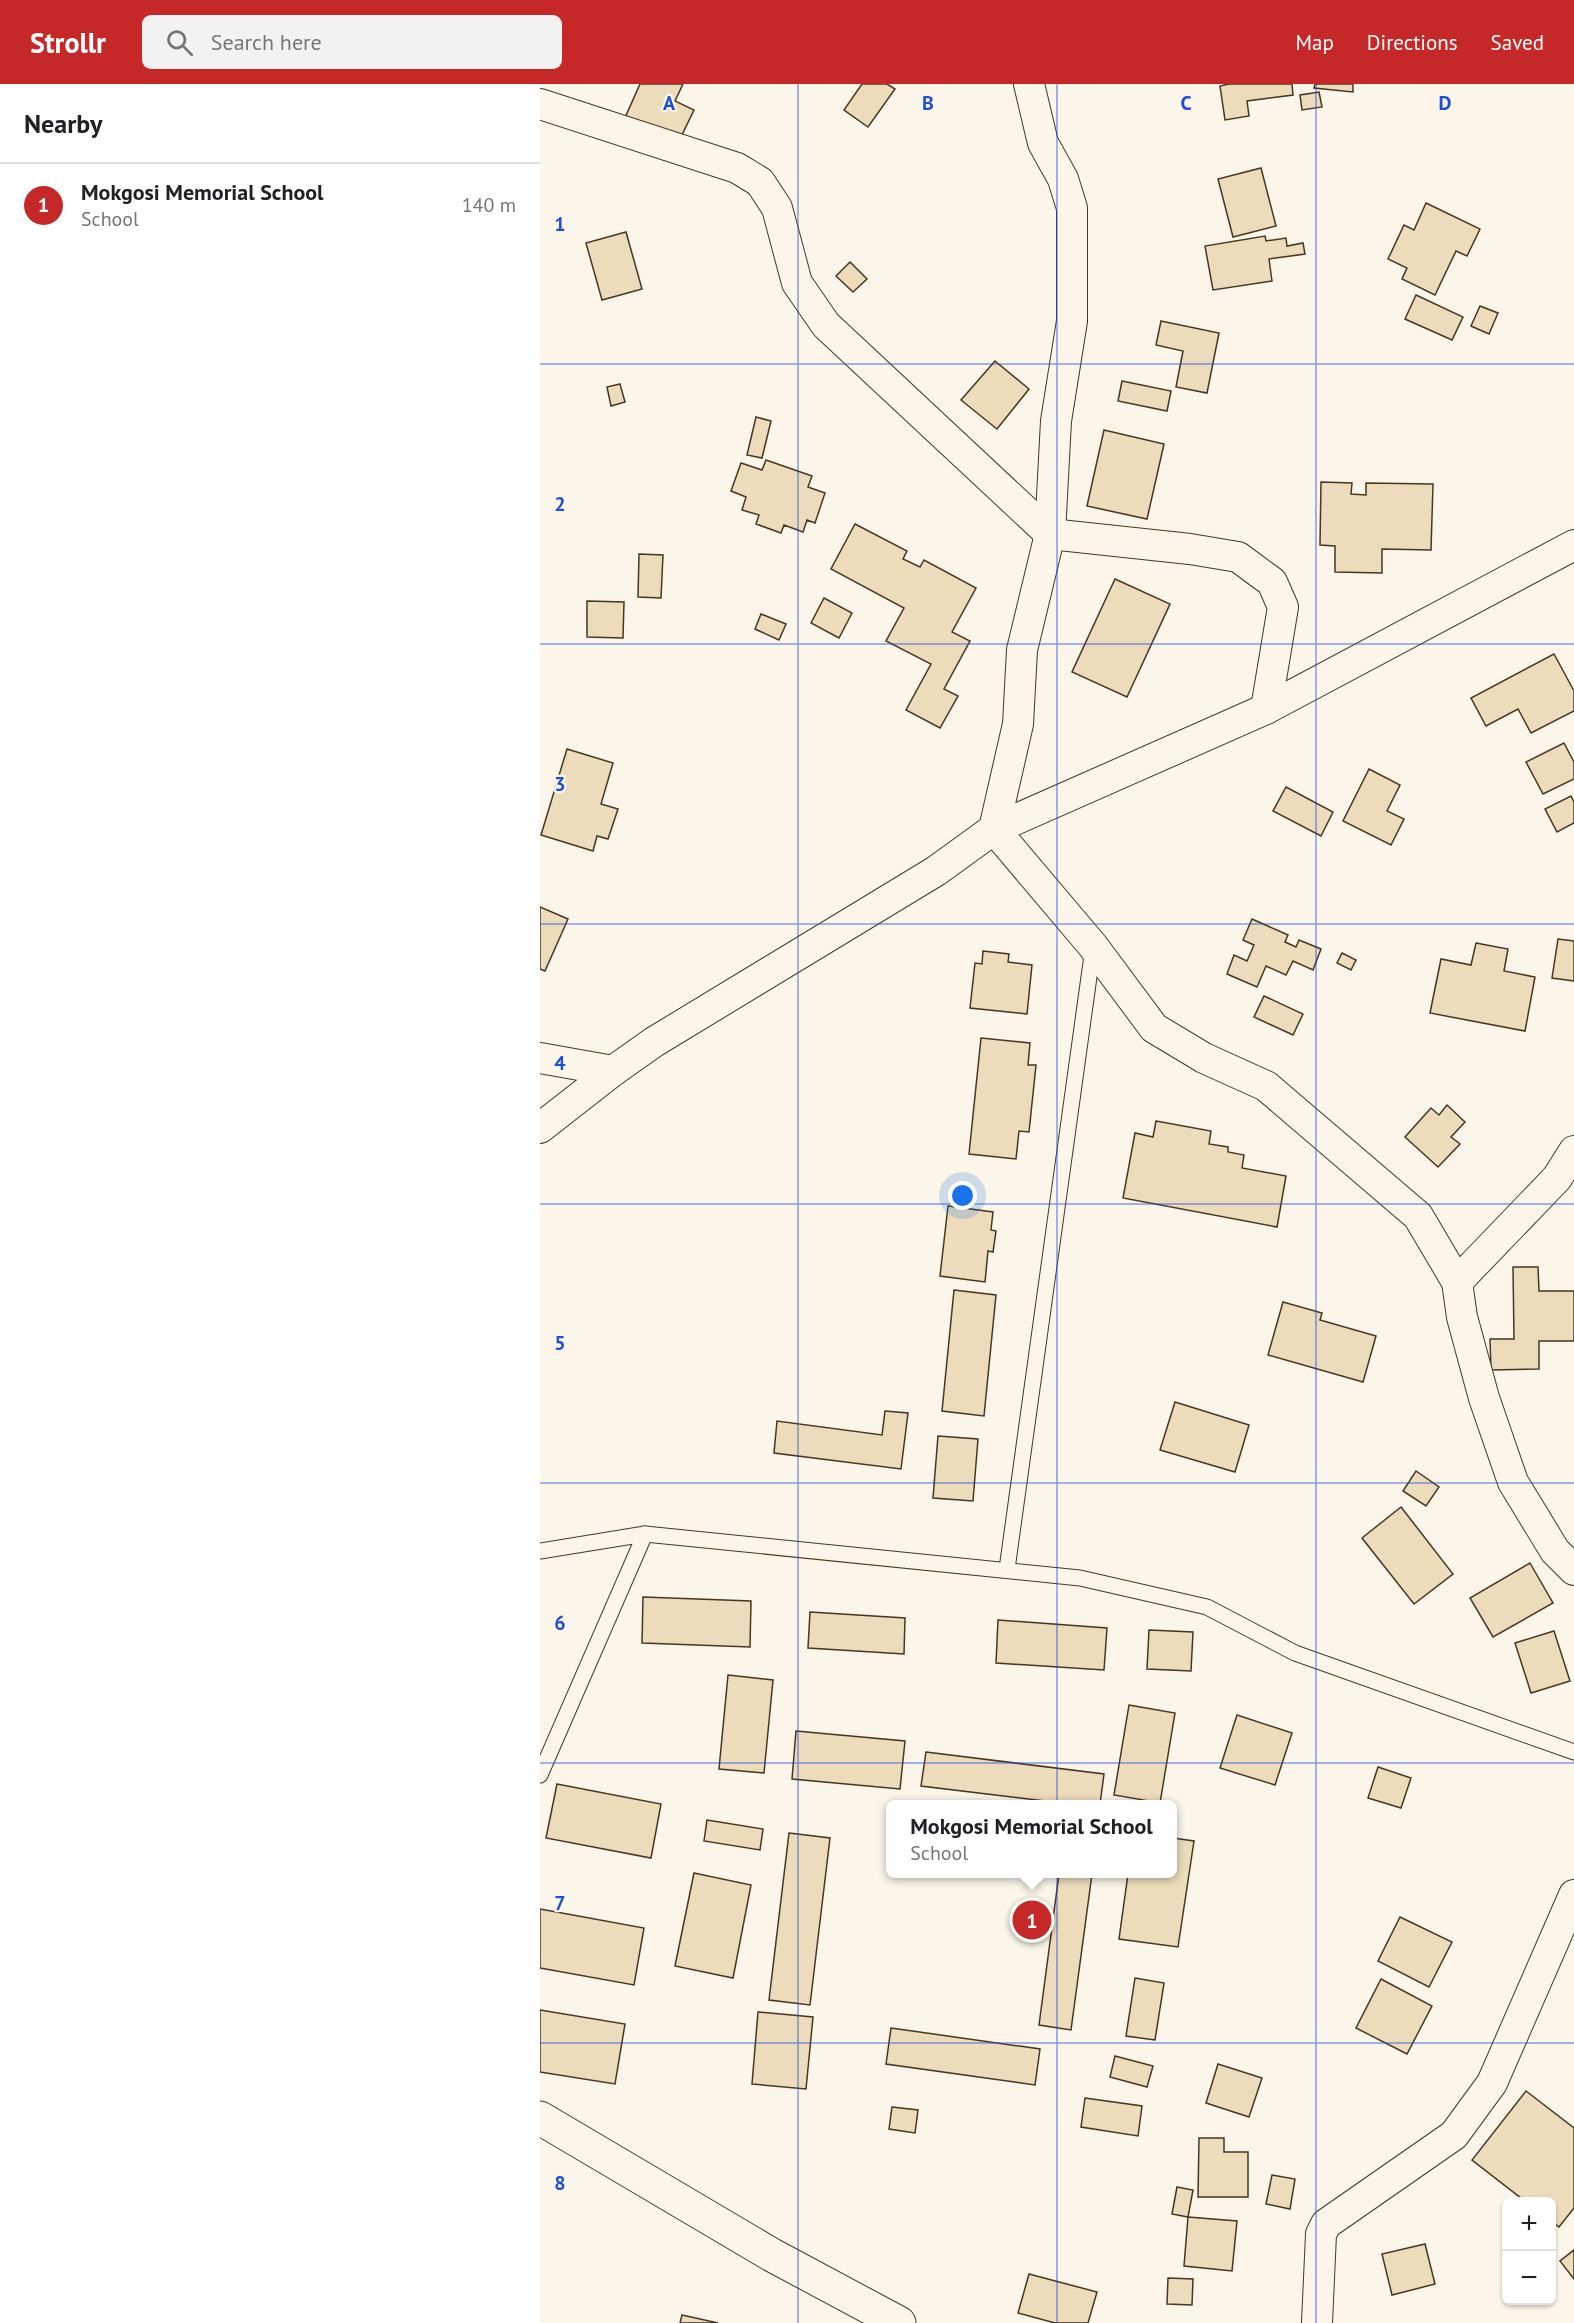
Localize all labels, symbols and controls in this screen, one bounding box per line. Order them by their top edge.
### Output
search box [142,15,562,69]
text: Strollr [30,24,106,61]
icon: search [163,26,196,59]
text: Search here [211,28,322,56]
text: Map [1295,29,1334,56]
text: Directions [1367,29,1458,56]
text: Saved [1491,29,1544,56]
text: A [663,90,676,116]
text: B [922,90,934,116]
text: C [1180,90,1192,116]
text: D [1439,90,1452,116]
text: Nearby [24,107,102,140]
text: Mokgosi Memorial School [81,178,324,206]
text: 1 [38,192,49,218]
text: 140 m [462,192,516,218]
text: School [81,206,139,232]
text: 1 [554,211,566,237]
text: 2 [554,491,566,517]
text: 3 [554,771,566,797]
text: 4 [554,1050,566,1076]
your location [948,1181,977,1210]
text: 5 [554,1330,566,1356]
text: 6 [554,1610,566,1636]
popup [886,1800,1177,1878]
text: Mokgosi Memorial School [910,1812,1153,1840]
text: School [910,1840,968,1866]
text: 7 [554,1890,566,1916]
pin: 1 [1012,1898,1052,1942]
text: 8 [554,2170,566,2196]
map controls [1502,2197,1556,2305]
button: + [1502,2197,1556,2251]
button: − [1502,2251,1556,2305]

